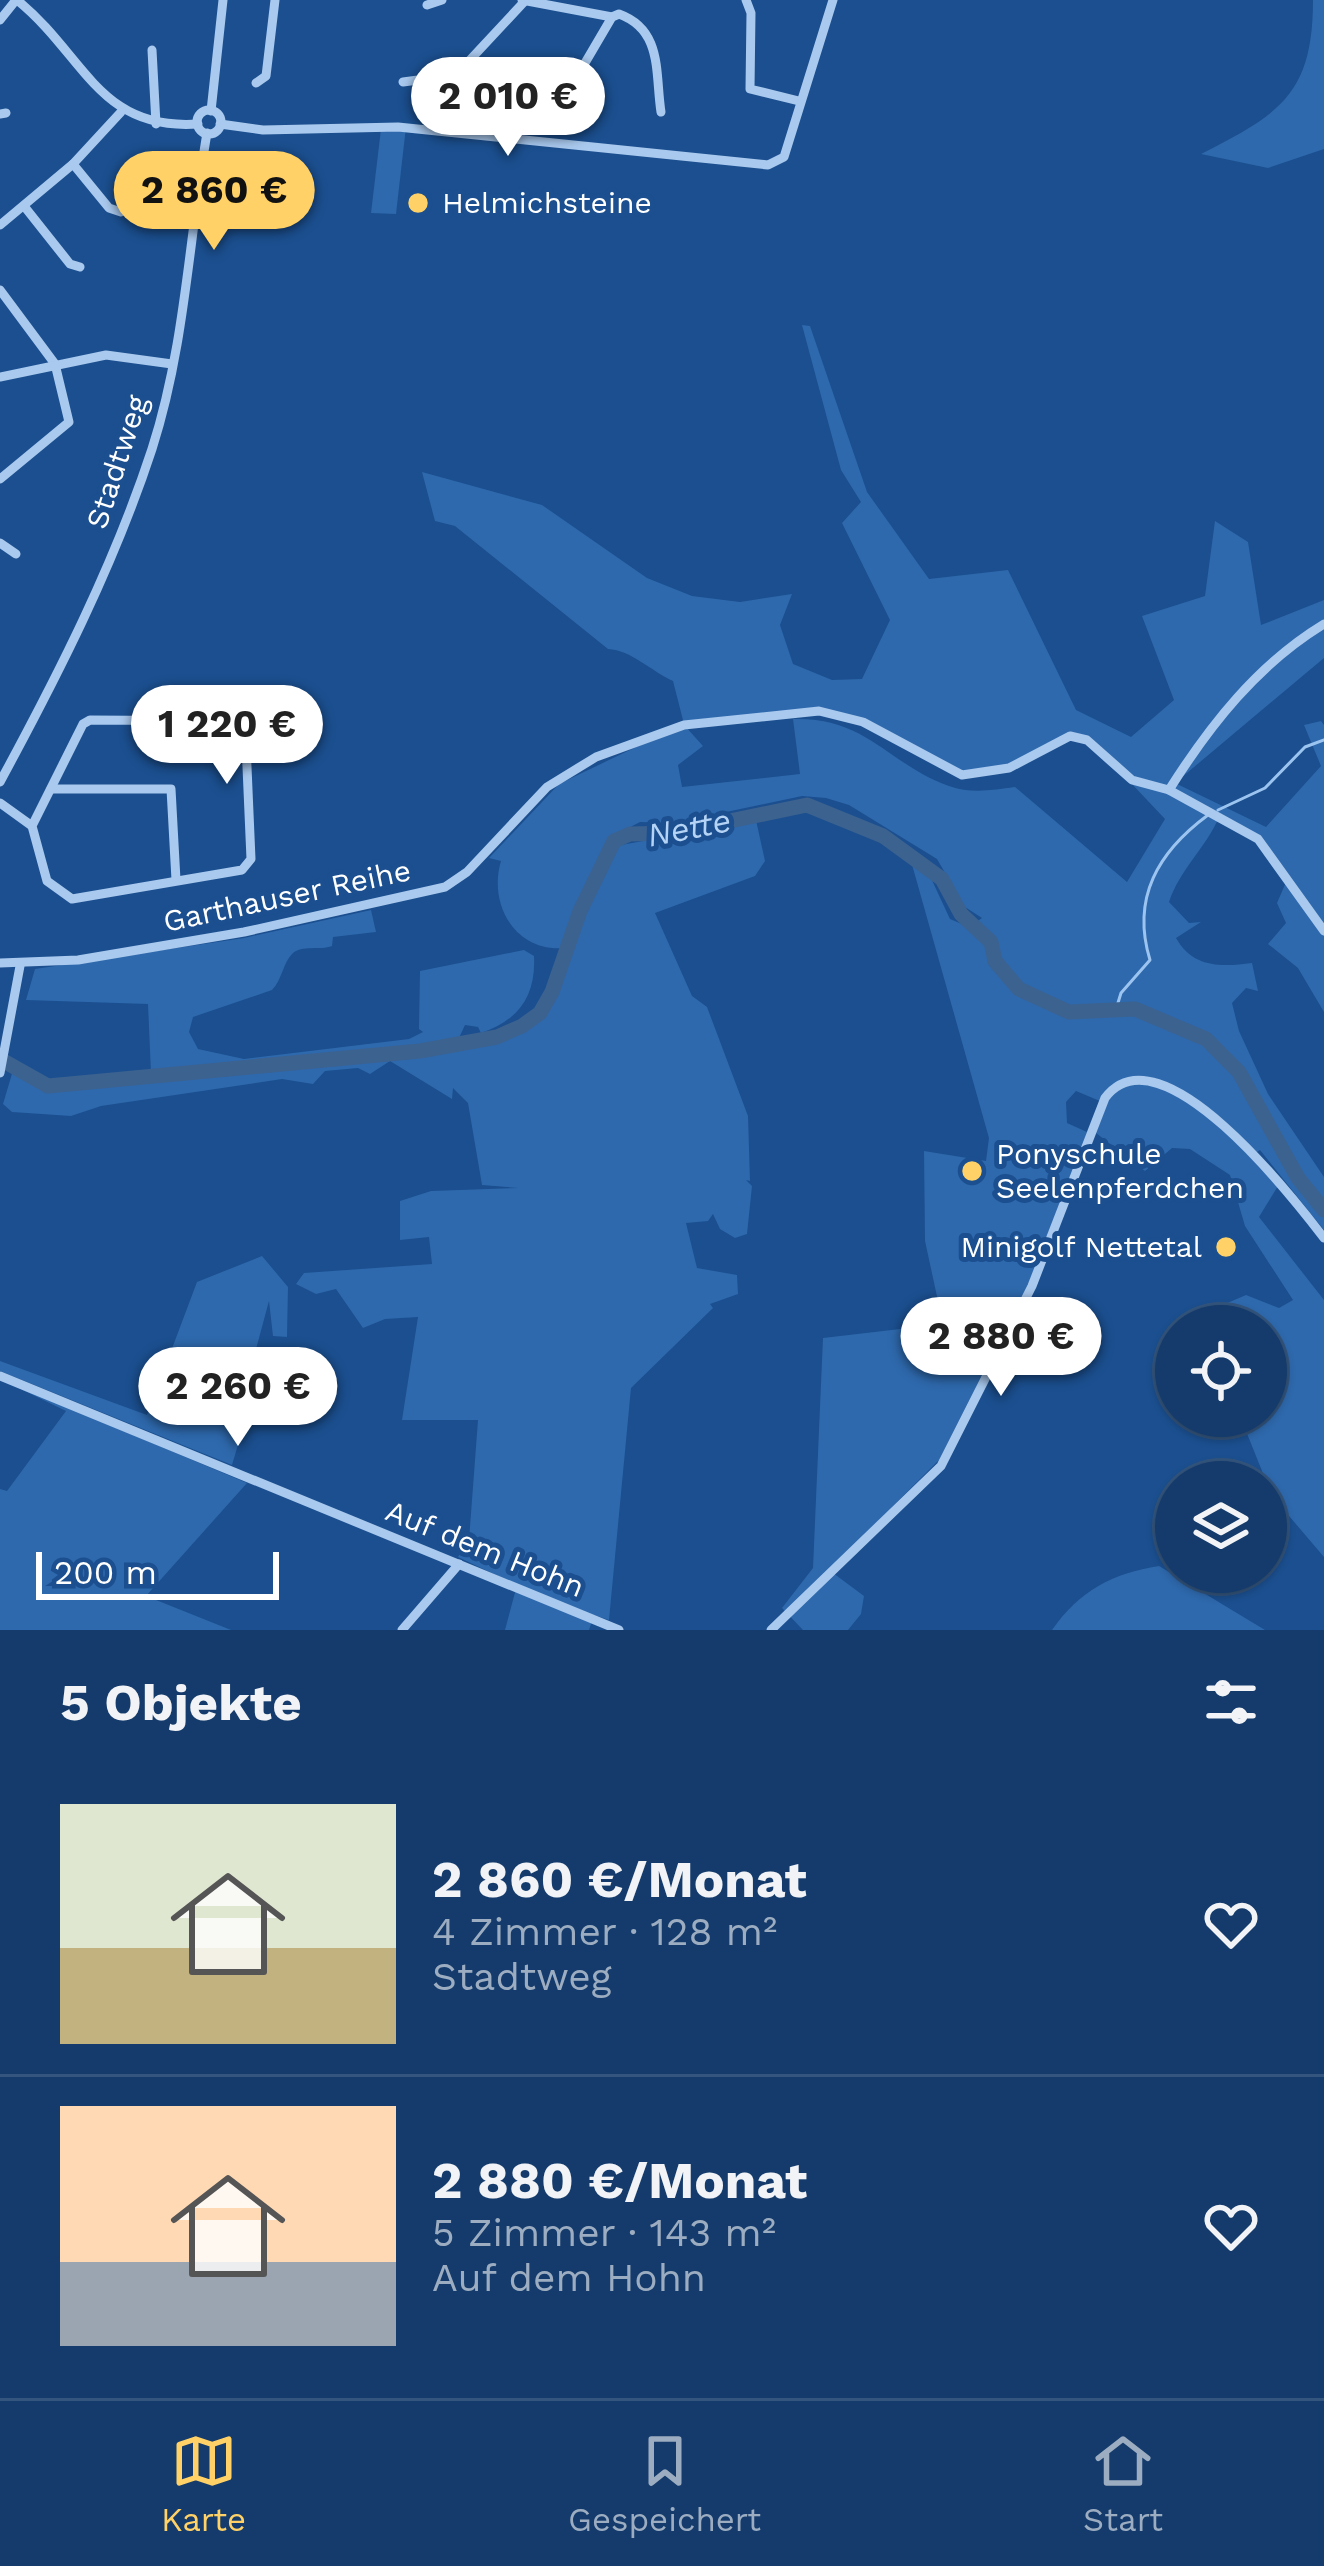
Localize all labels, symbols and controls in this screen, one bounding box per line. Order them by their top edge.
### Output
pin: 2 010 € [397,57,619,159]
text: 2 010 € [438,73,578,118]
pin: 2 860 € [103,151,325,253]
text: 2 860 € [141,167,287,212]
place label: Helmichsteine [442,185,652,220]
marker: Helmichsteine [405,190,431,216]
street label: Stadtweg [79,391,155,533]
pin: 1 220 € [116,685,338,787]
text: 1 220 € [158,701,296,746]
water label: Nette [644,800,734,855]
street label: Garthauser Reihe [160,852,414,939]
place label: Ponyschule Seelenpferdchen [996,1136,1244,1205]
marker: Ponyschule Seelenpferdchen [959,1158,985,1184]
place label: Minigolf Nettetal [960,1229,1202,1264]
marker: Minigolf Nettetal [1213,1234,1239,1260]
pin: 2 880 € [890,1297,1112,1399]
map controls [1155,1305,1287,1593]
button: locate [1155,1305,1287,1437]
text: 2 880 € [928,1313,1074,1358]
pin: 2 260 € [127,1347,349,1449]
text: 2 260 € [165,1363,311,1408]
button: layers [1155,1461,1287,1593]
street label: Auf dem Hohn [381,1493,589,1604]
scale bar [36,1546,279,1599]
text: 200 m [54,1553,157,1592]
icon: filters [1198,1669,1264,1735]
text: 5 Objekte [60,1673,302,1732]
text: 2 860 €/Monat [432,1850,807,1909]
icon: home [156,1852,300,1996]
icon: heart [1198,1891,1264,1957]
text: 4 Zimmer · 128 m² [432,1909,777,1954]
text: Stadtweg [432,1954,611,1999]
text: 2 880 €/Monat [432,2151,807,2210]
icon: home [156,2154,300,2298]
icon: heart [1198,2193,1264,2259]
text: 5 Zimmer · 143 m² [432,2210,776,2255]
text: Auf dem Hohn [432,2255,706,2300]
tab: Karte [161,2428,246,2539]
tab: Gespeichert [568,2428,761,2539]
tab: Start [1083,2428,1163,2539]

